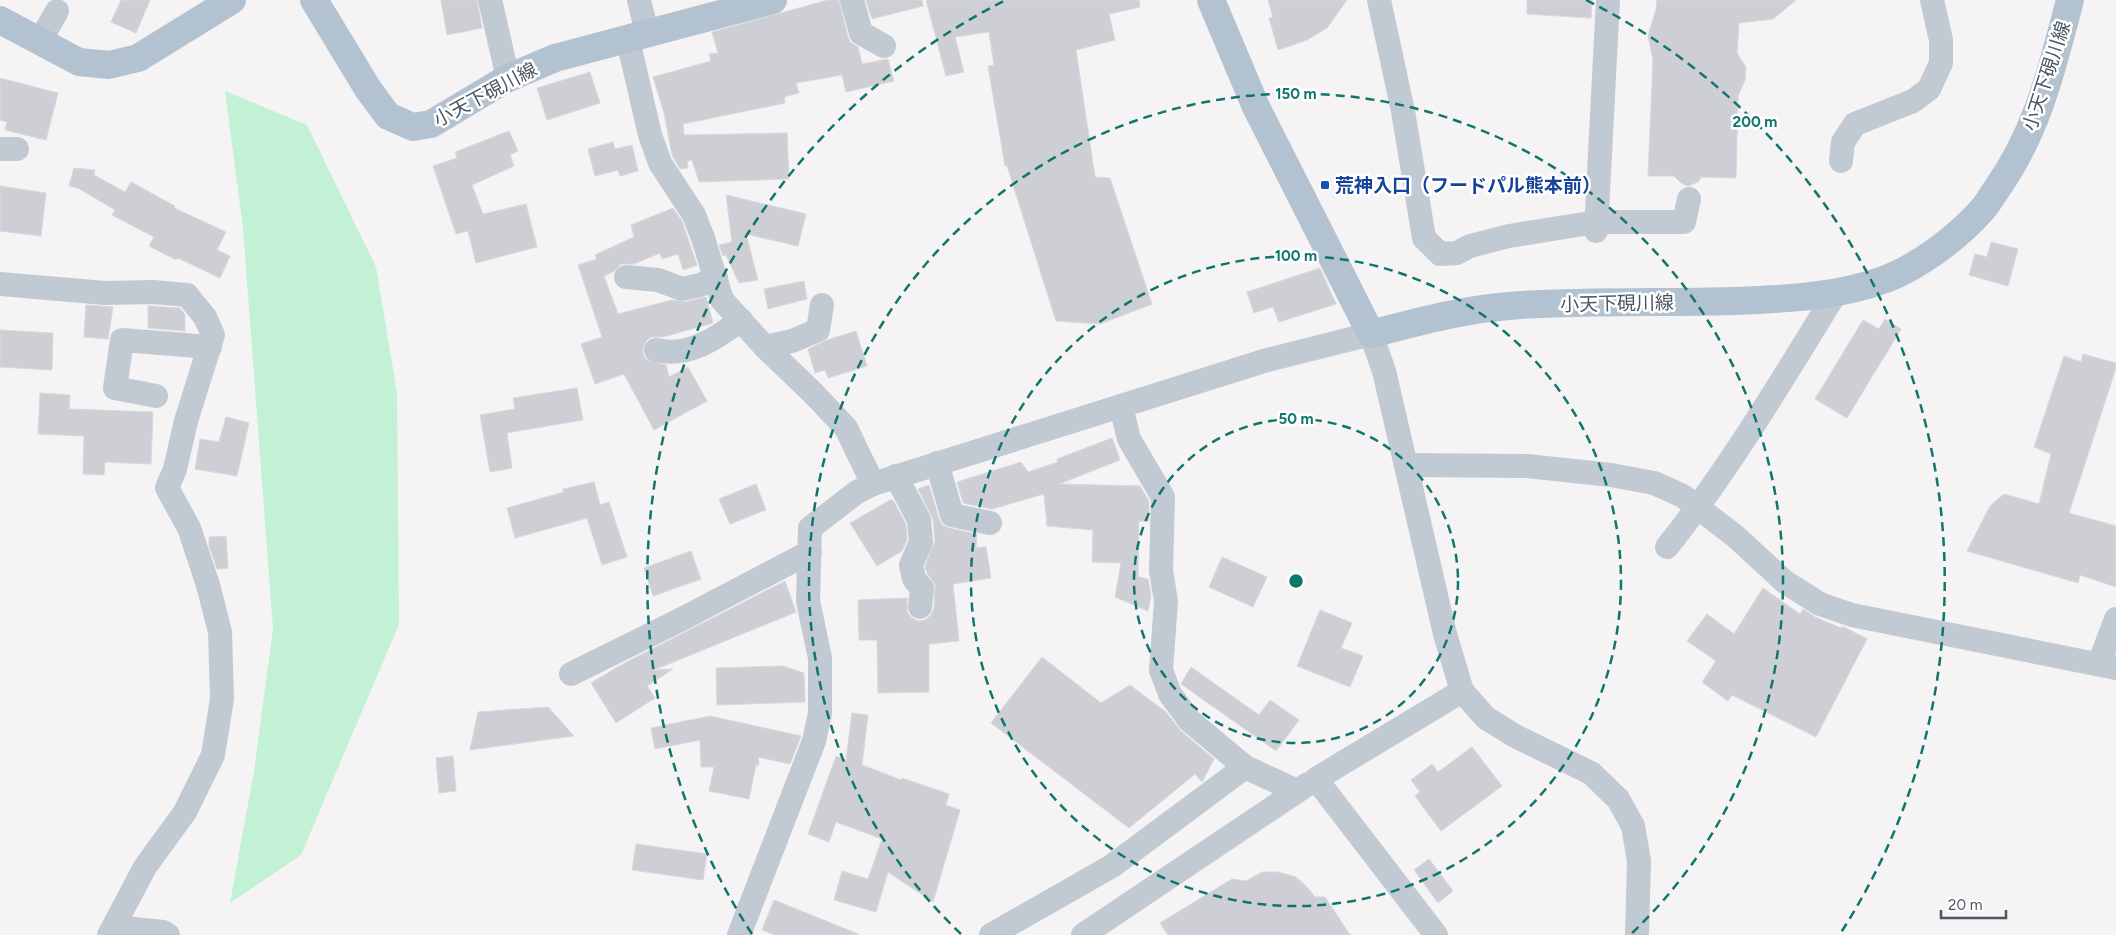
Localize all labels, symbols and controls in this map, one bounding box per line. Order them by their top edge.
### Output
street label: 小天下硯川線 [2018,18,2075,134]
street label: 小天下硯川線 [430,58,541,131]
text: 150 m [1275,85,1317,103]
text: 200 m [1733,113,1777,131]
place label: 荒神入口（フードパル熊本前） [1335,174,1601,197]
marker: 荒神入口（フードパル熊本前） [1319,179,1331,191]
text: 100 m [1275,247,1317,265]
street label: 小天下硯川線 [1560,291,1674,316]
text: 50 m [1278,410,1314,428]
centre of rings [1287,572,1305,590]
scale bar [1941,888,2006,920]
text: 20 m [1948,896,1982,914]

